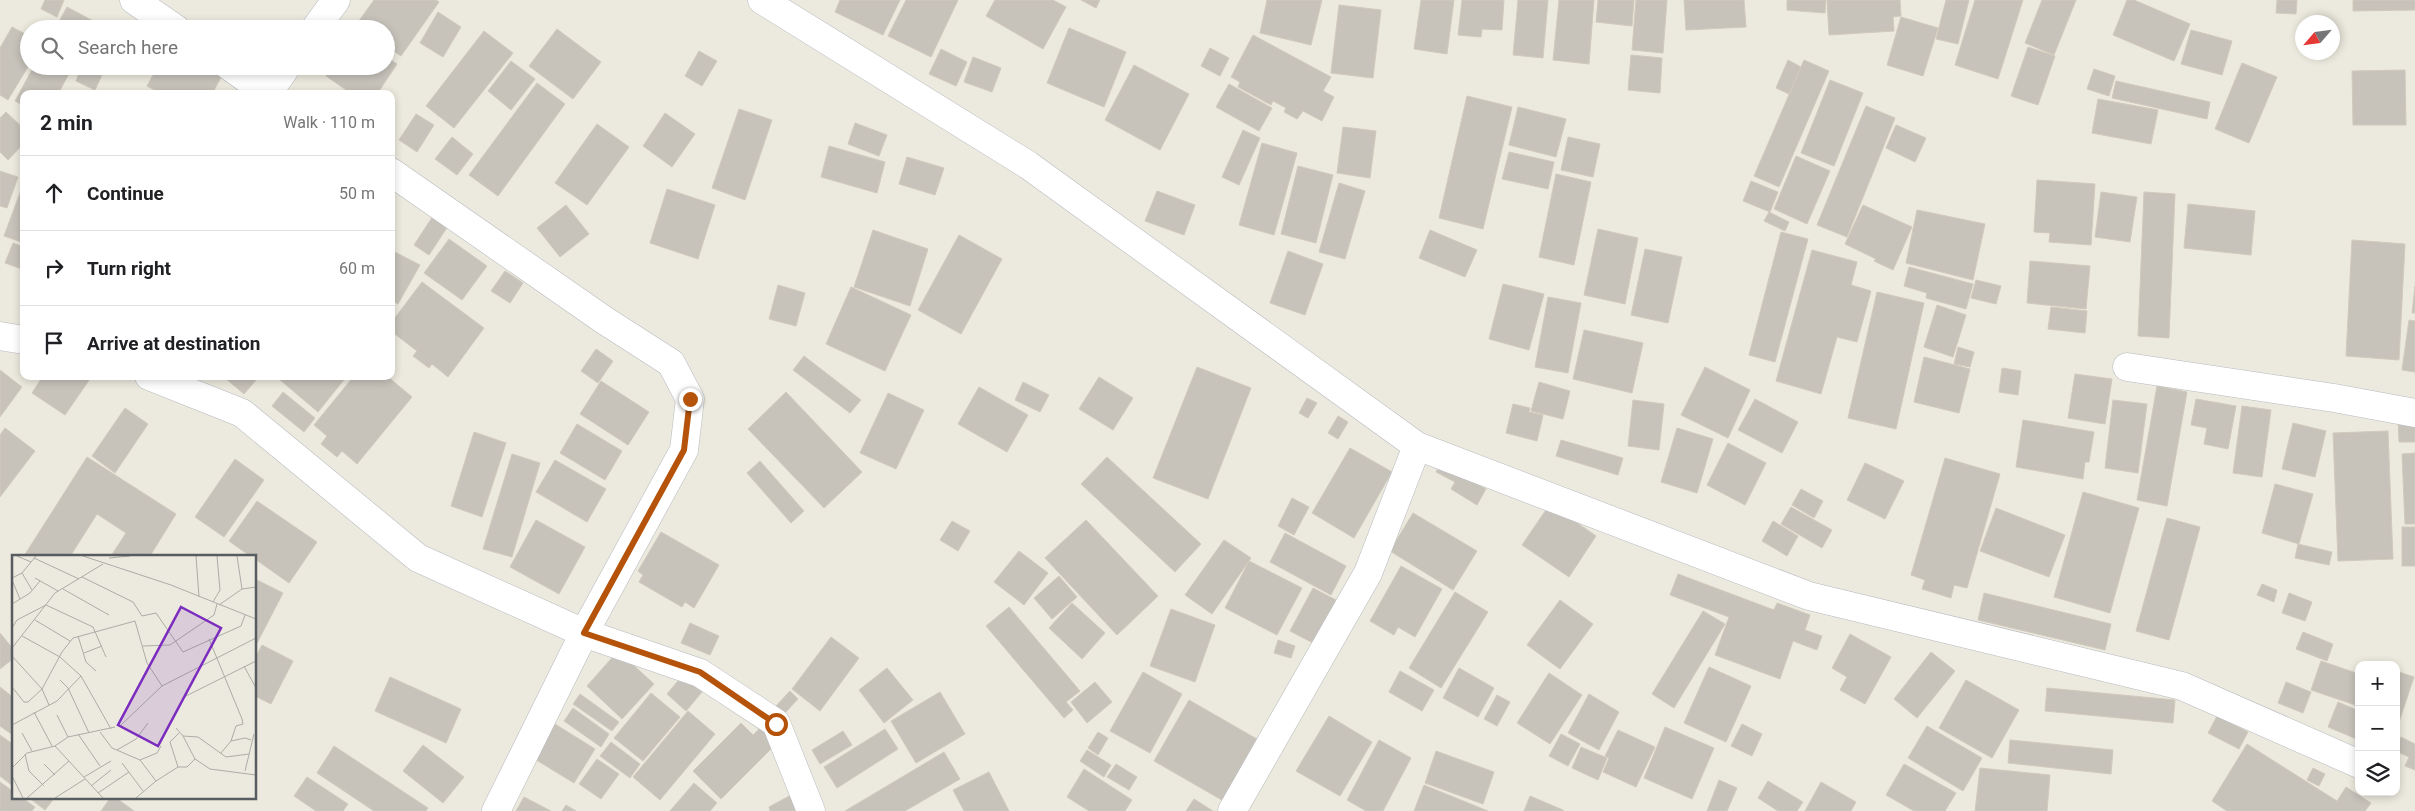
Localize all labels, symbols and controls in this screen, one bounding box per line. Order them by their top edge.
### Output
north arrow [2295,15,2340,60]
search box [20,20,395,75]
icon: search [38,34,66,62]
text: Search here [78,36,178,59]
text: 2 min [40,111,93,135]
text: Walk · 110 m [283,113,375,132]
icon: ahead [40,179,68,207]
text: Continue [87,182,164,205]
text: 50 m [339,184,375,203]
icon: right [40,254,68,282]
text: Turn right [87,257,171,280]
text: 60 m [339,259,375,278]
icon: arrive [40,329,68,357]
text: Arrive at destination [87,332,260,355]
route end [679,388,702,411]
inset map [12,555,256,798]
map controls [2355,661,2400,796]
button: + [2355,661,2400,706]
button: − [2355,706,2400,751]
route start [765,713,788,736]
button: layers [2355,751,2400,796]

